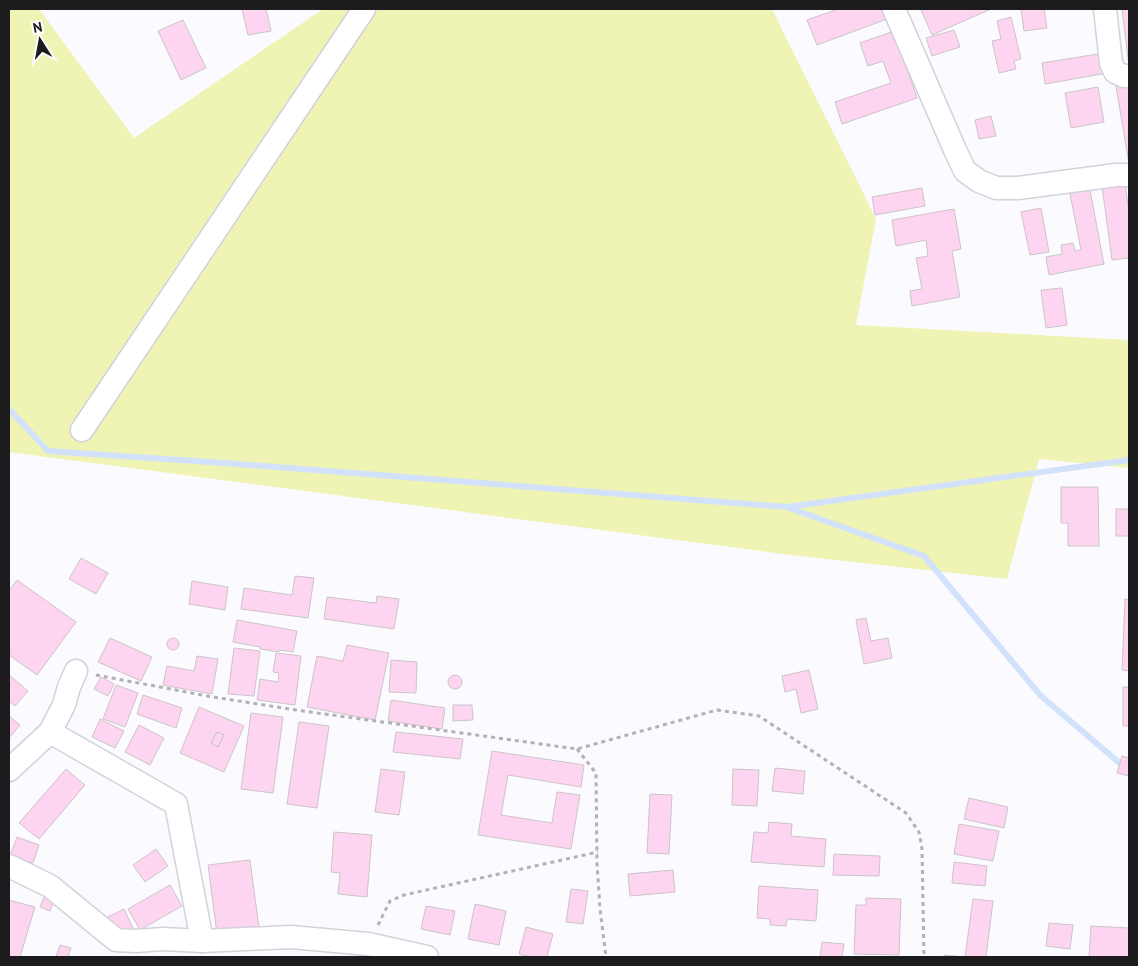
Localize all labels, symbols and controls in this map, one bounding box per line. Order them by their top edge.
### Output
north arrow [15,15,65,65]
text: N [31,18,44,37]

